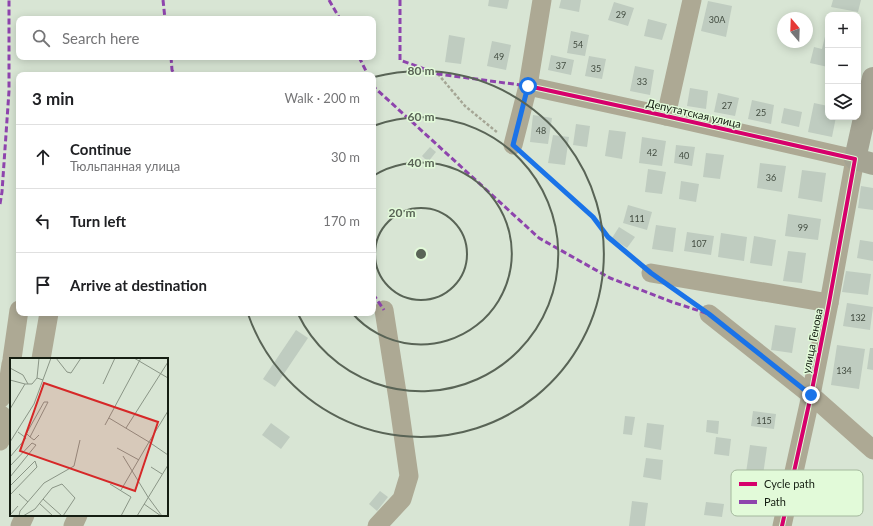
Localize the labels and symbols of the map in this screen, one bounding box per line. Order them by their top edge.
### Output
house number: 29 [616,9,626,20]
north arrow [777,12,813,48]
house number: 30А [709,14,726,25]
house number: 54 [573,39,583,50]
house number: 49 [494,51,504,62]
house number: 37 [556,60,566,71]
text: 80 m [408,63,434,78]
house number: 35 [591,63,601,74]
house number: 33 [637,76,647,87]
route start [519,77,537,95]
street label: Депутатская улица [645,96,743,130]
house number: 27 [722,100,732,111]
house number: 25 [756,107,766,118]
text: 60 m [408,109,434,124]
house number: 48 [536,125,546,136]
house number: 42 [647,147,657,158]
house number: 40 [679,150,689,161]
text: 40 m [408,155,434,170]
house number: 36 [766,172,776,183]
text: 20 m [389,205,415,220]
house number: 111 [629,213,645,224]
house number: 99 [798,222,808,233]
house number: 107 [691,238,707,249]
centre of rings [414,247,428,261]
street label: улица Генова [799,307,825,375]
house number: 132 [850,312,866,323]
inset map [10,358,168,516]
house number: 134 [836,365,852,376]
route end [802,386,820,404]
house number: 115 [756,415,772,426]
legend [731,470,863,516]
text: Cycle path [764,477,815,490]
text: Path [764,495,786,508]

